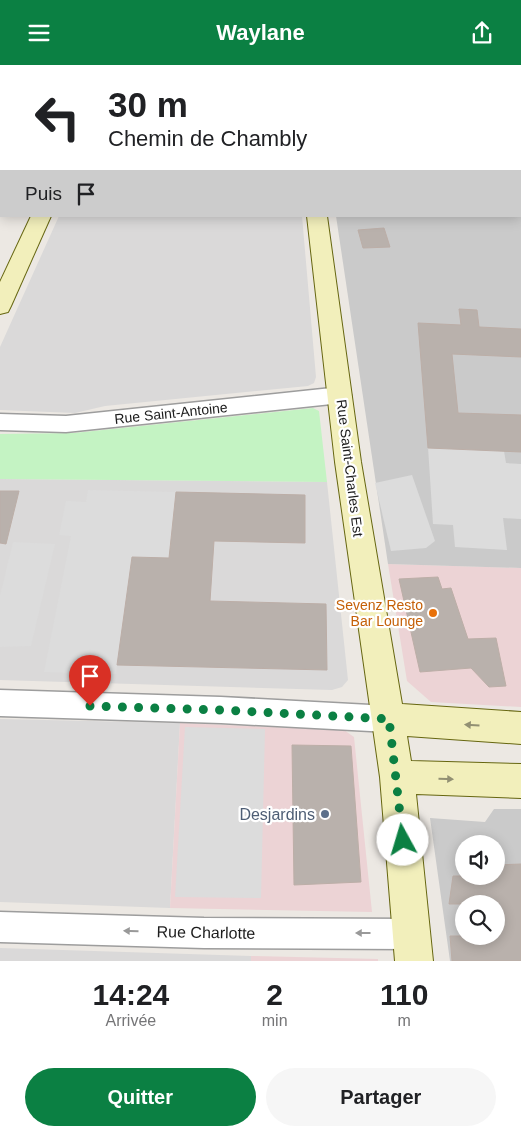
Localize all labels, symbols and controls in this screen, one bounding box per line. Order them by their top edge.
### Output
icon: menu [25,19,53,47]
icon: share [468,19,496,47]
text: Waylane [216,20,305,45]
icon: left [25,85,90,150]
text: 30 m [108,85,188,124]
text: Chemin de Chambly [108,126,307,151]
icon: arrive [72,180,100,208]
text: Puis [25,183,62,204]
street label: Rue Saint-Charles Est [334,398,366,538]
street label: Rue Saint-Antoine [114,399,229,427]
place label: Sevenz Resto Bar Lounge [336,597,423,629]
marker: Sevenz Resto Bar Lounge [427,607,439,619]
pin [69,655,111,706]
icon: arrive [76,662,104,690]
one-way arrow [464,720,480,728]
one-way arrow [438,775,454,783]
place label: Desjardins [239,806,315,823]
marker: Desjardins [319,808,331,820]
position arrow [376,813,428,865]
map controls [455,835,505,945]
button: sound [455,835,505,885]
button: search [455,895,505,945]
street label: Rue Charlotte [156,923,256,942]
one-way arrow [122,926,138,934]
one-way arrow [355,929,371,937]
text: 14:24 [93,978,169,1011]
text: 2 [266,978,283,1011]
text: 110 [380,978,428,1011]
text: Arrivée [106,1012,156,1029]
text: min [262,1012,288,1029]
text: m [398,1012,411,1029]
button: Quitter [25,1068,256,1126]
button: Partager [266,1068,496,1126]

